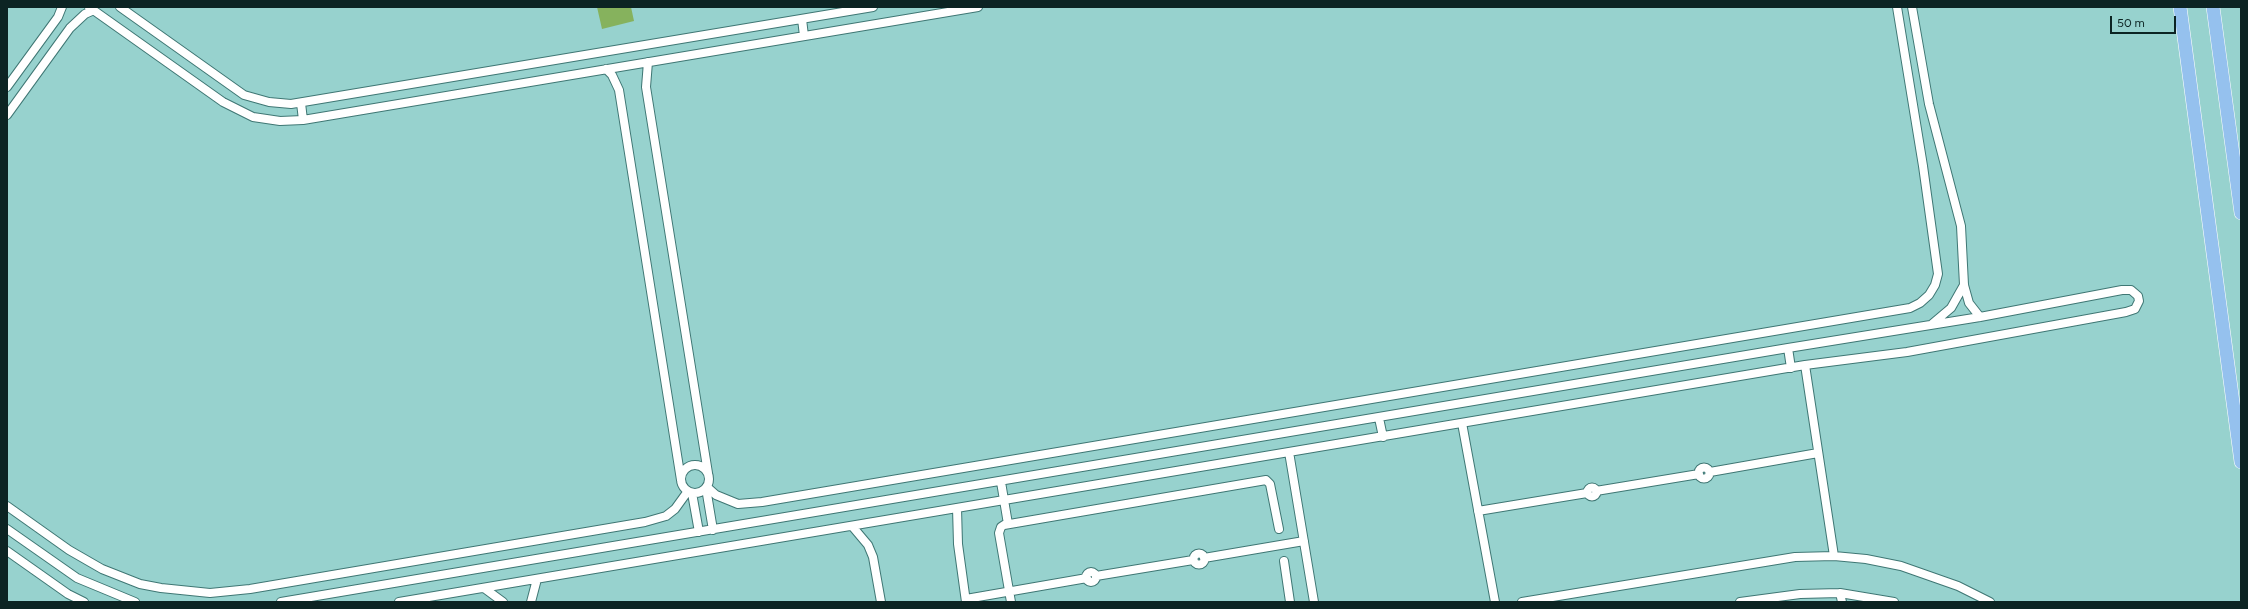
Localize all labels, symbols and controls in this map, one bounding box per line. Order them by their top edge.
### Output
scale bar [2112,8,2178,34]
text: 50 m [2117,16,2145,30]

